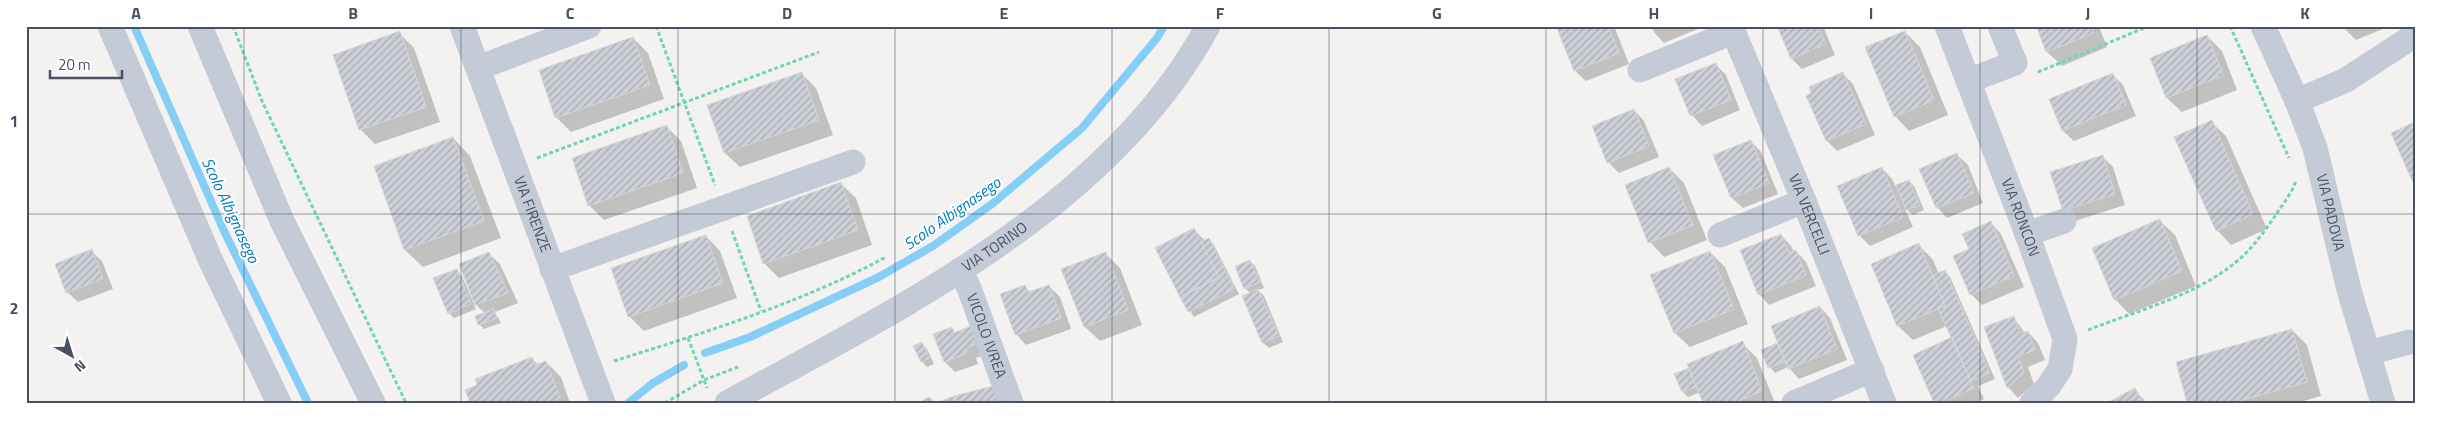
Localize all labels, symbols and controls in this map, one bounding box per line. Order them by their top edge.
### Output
text: A [131,1,141,25]
text: B [348,1,358,25]
text: C [566,1,575,25]
text: D [782,1,792,25]
text: E [1000,1,1009,25]
text: F [1216,1,1225,25]
text: G [1432,1,1442,25]
text: H [1649,1,1659,25]
text: I [1869,1,1873,25]
text: J [2086,1,2090,25]
text: K [2300,1,2310,25]
scale bar [50,48,122,80]
text: 20 m [58,53,91,76]
text: 1 [10,109,18,133]
water label: Scolo Albignasego [196,153,266,268]
water label: Scolo Albignasego [899,170,1006,255]
street label: VIA VERCELLI [1783,170,1836,258]
street label: VIA PADOVA [2311,171,2351,253]
street label: VIA FIRENZE [508,172,558,256]
street label: VIA RONCON [1996,175,2046,260]
street label: VIA TORINO [957,216,1032,277]
street label: VICOLO IVREA [961,290,1013,382]
text: 2 [10,296,18,320]
north arrow [48,332,98,382]
text: N [70,355,91,378]

